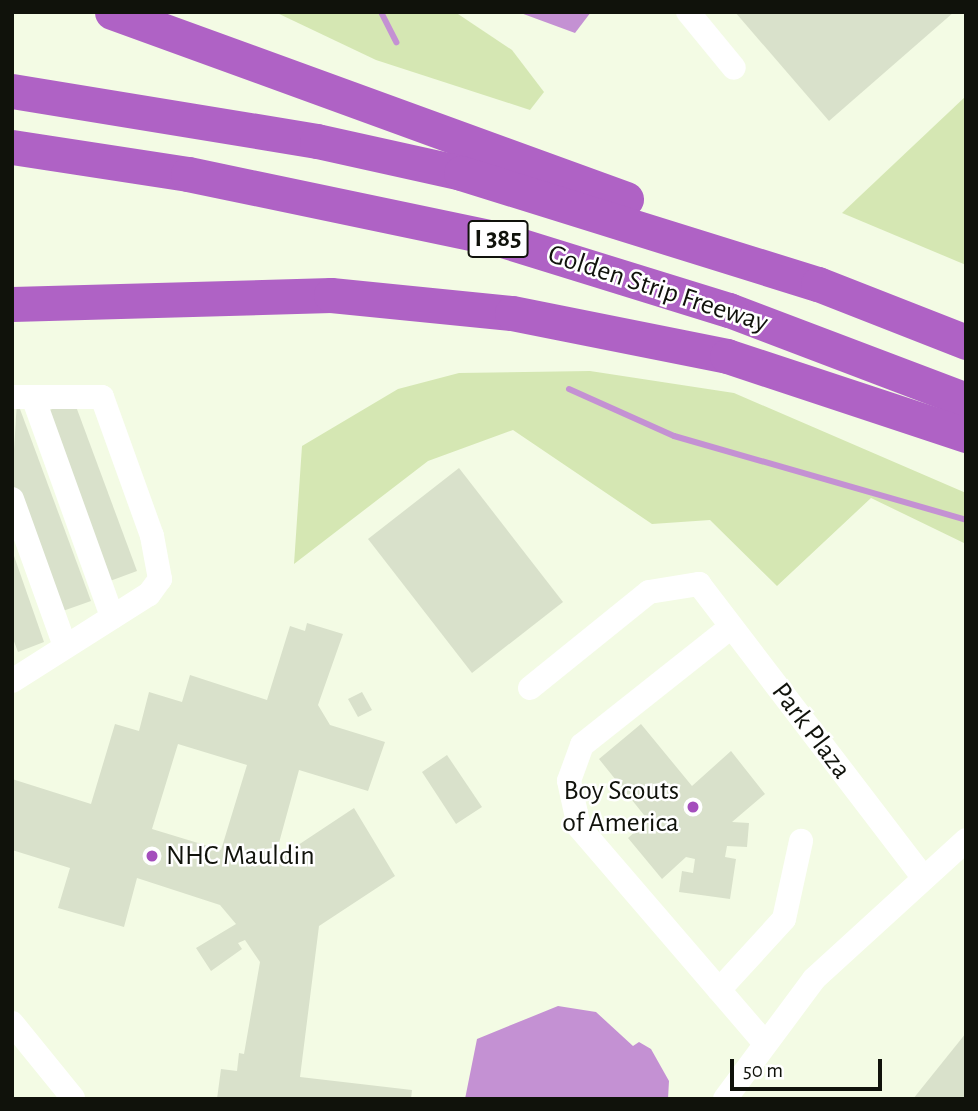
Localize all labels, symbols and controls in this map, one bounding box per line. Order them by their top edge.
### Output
road number: I 385 [466,216,530,262]
street label: Golden Strip Freeway [544,238,772,340]
street label: Park Plaza [764,676,858,786]
place label: Boy Scouts of America [562,774,679,840]
marker: Boy Scouts of America [685,799,701,815]
place label: NHC Mauldin [166,839,315,873]
marker: NHC Mauldin [144,848,160,864]
scale bar [733,1044,885,1088]
text: 50 m [743,1060,783,1081]

